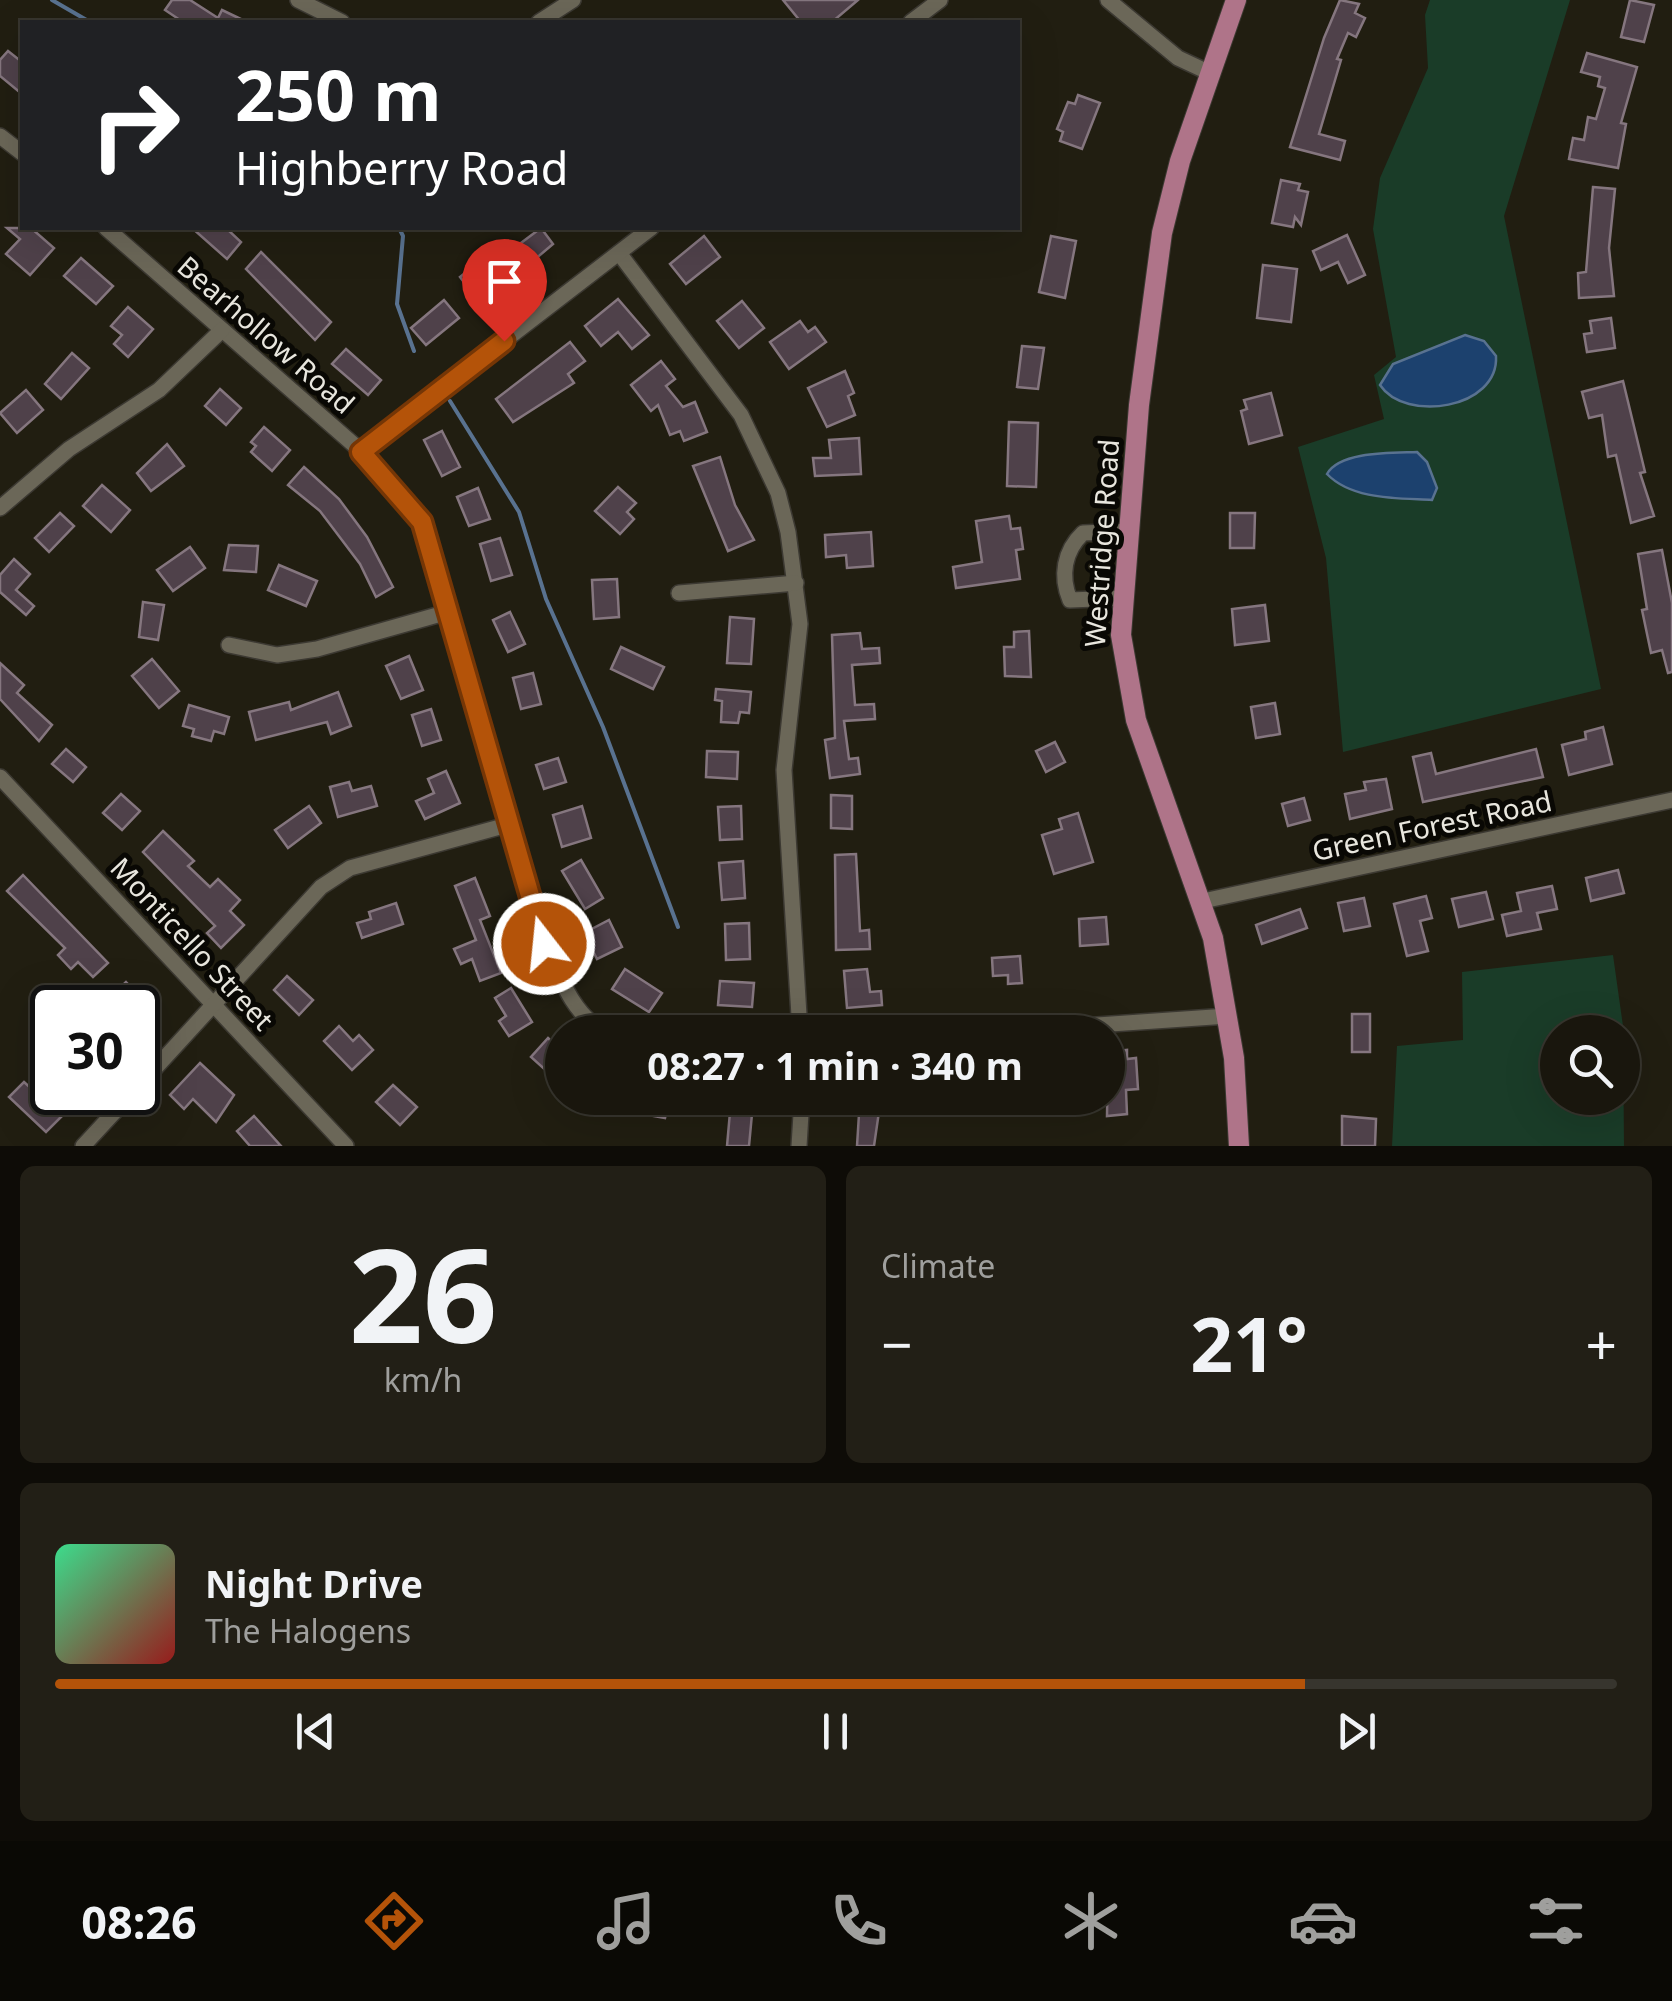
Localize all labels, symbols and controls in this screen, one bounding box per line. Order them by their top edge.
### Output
text: 250 m [235,46,442,142]
icon: right [70,60,200,190]
text: Highberry Road [235,137,568,198]
pin [462,239,547,342]
street label: Bearhollow Road [170,247,363,422]
icon: arrive [477,254,532,309]
street label: Westridge Road [1075,438,1127,648]
street label: Green Forest Road [1309,781,1555,869]
street label: Monticello Street [103,849,283,1038]
position arrow [492,892,596,996]
speed limit sign: 30 [30,985,160,1115]
map controls [1540,1015,1640,1115]
button: search [1540,1015,1640,1115]
text: 08:27 · 1 min · 340 m [647,1039,1023,1091]
text: 26 [349,1204,497,1381]
text: Climate [881,1244,995,1287]
text: 21° [1190,1292,1308,1394]
text: − [881,1306,912,1381]
text: + [1586,1306,1617,1381]
text: km/h [384,1358,462,1401]
text: Night Drive [205,1557,423,1609]
text: The Halogens [205,1609,411,1652]
icon: previous [288,1704,343,1759]
icon: pause [808,1704,863,1759]
icon: next [1329,1704,1384,1759]
icon: directions [359,1886,429,1956]
icon: music [591,1886,661,1956]
icon: phone [824,1886,894,1956]
icon: climate [1056,1886,1126,1956]
icon: car [1288,1886,1358,1956]
icon: filters [1521,1886,1591,1956]
text: 08:26 [81,1891,197,1952]

